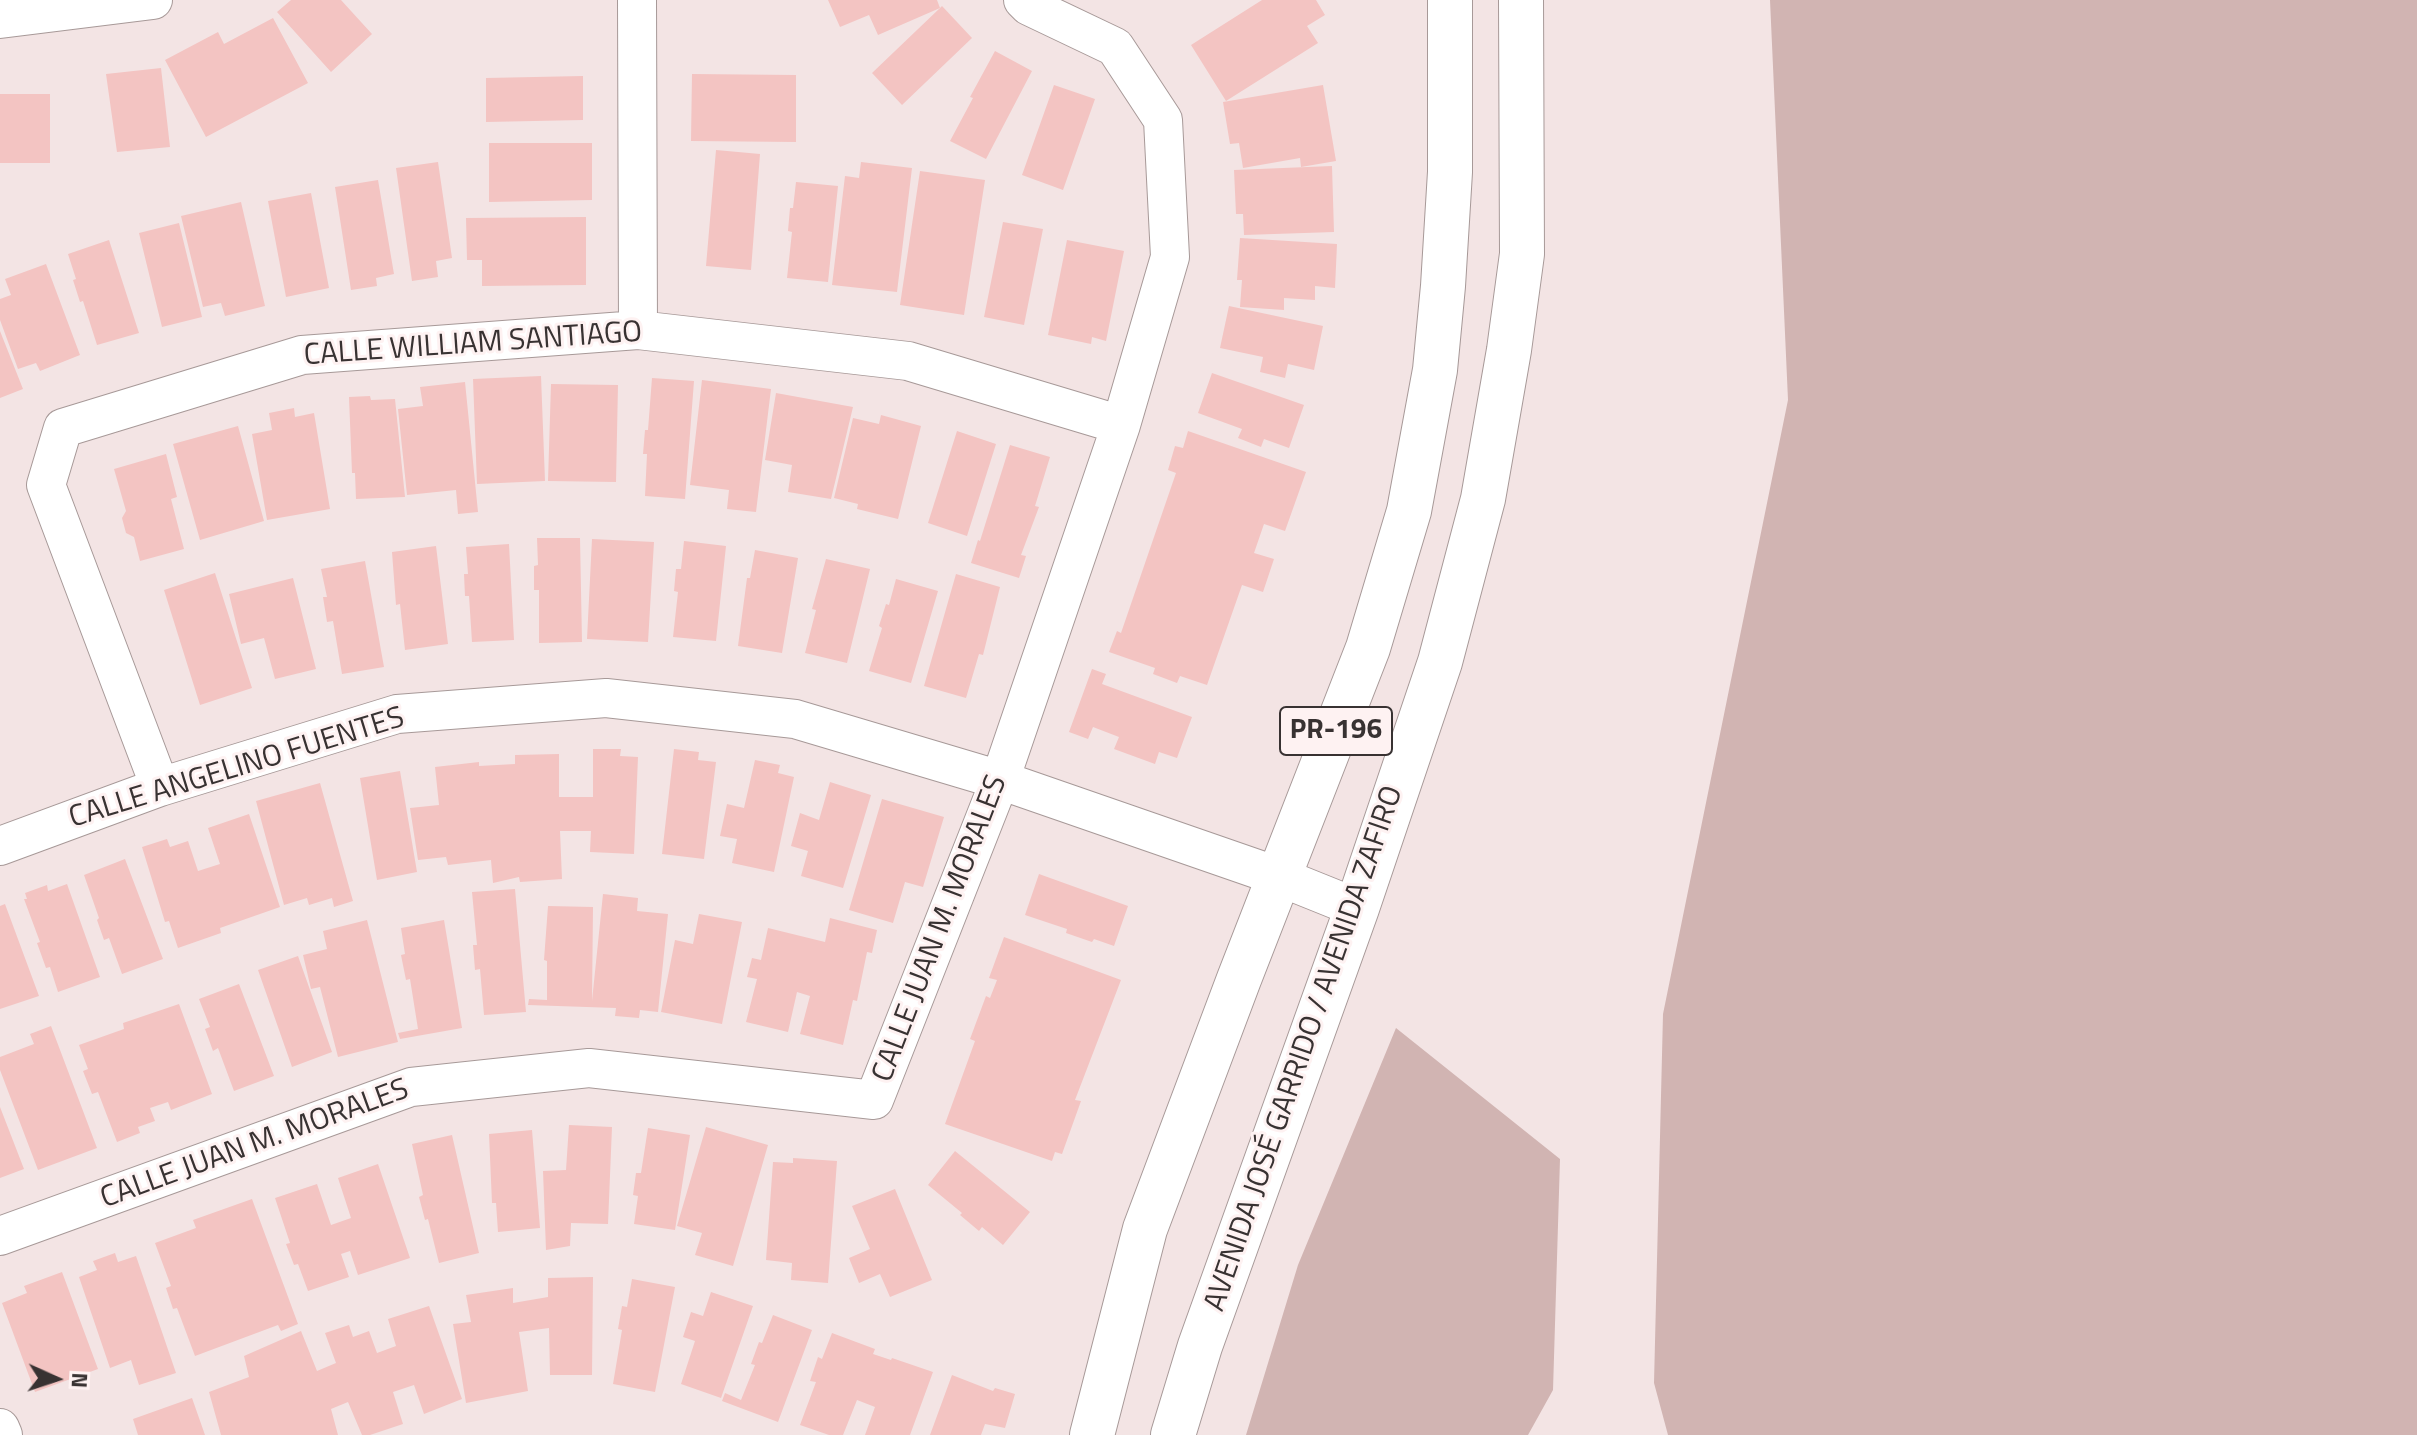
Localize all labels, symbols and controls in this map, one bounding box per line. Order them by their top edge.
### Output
street label: CALLE WILLIAM SANTIAGO [303,315,643,375]
street label: CALLE ANGELINO FUENTES [65,701,409,837]
road number: PR-196 [1280,707,1392,755]
street label: CALLE JUAN M. MORALES [866,771,1016,1087]
street label: AVENIDA JOSÉ GARRIDO / AVENIDA ZAFIRO [1198,782,1412,1316]
street label: CALLE JUAN M. MORALES [96,1072,414,1218]
north arrow [16,1339,96,1419]
text: N [63,1372,97,1389]

